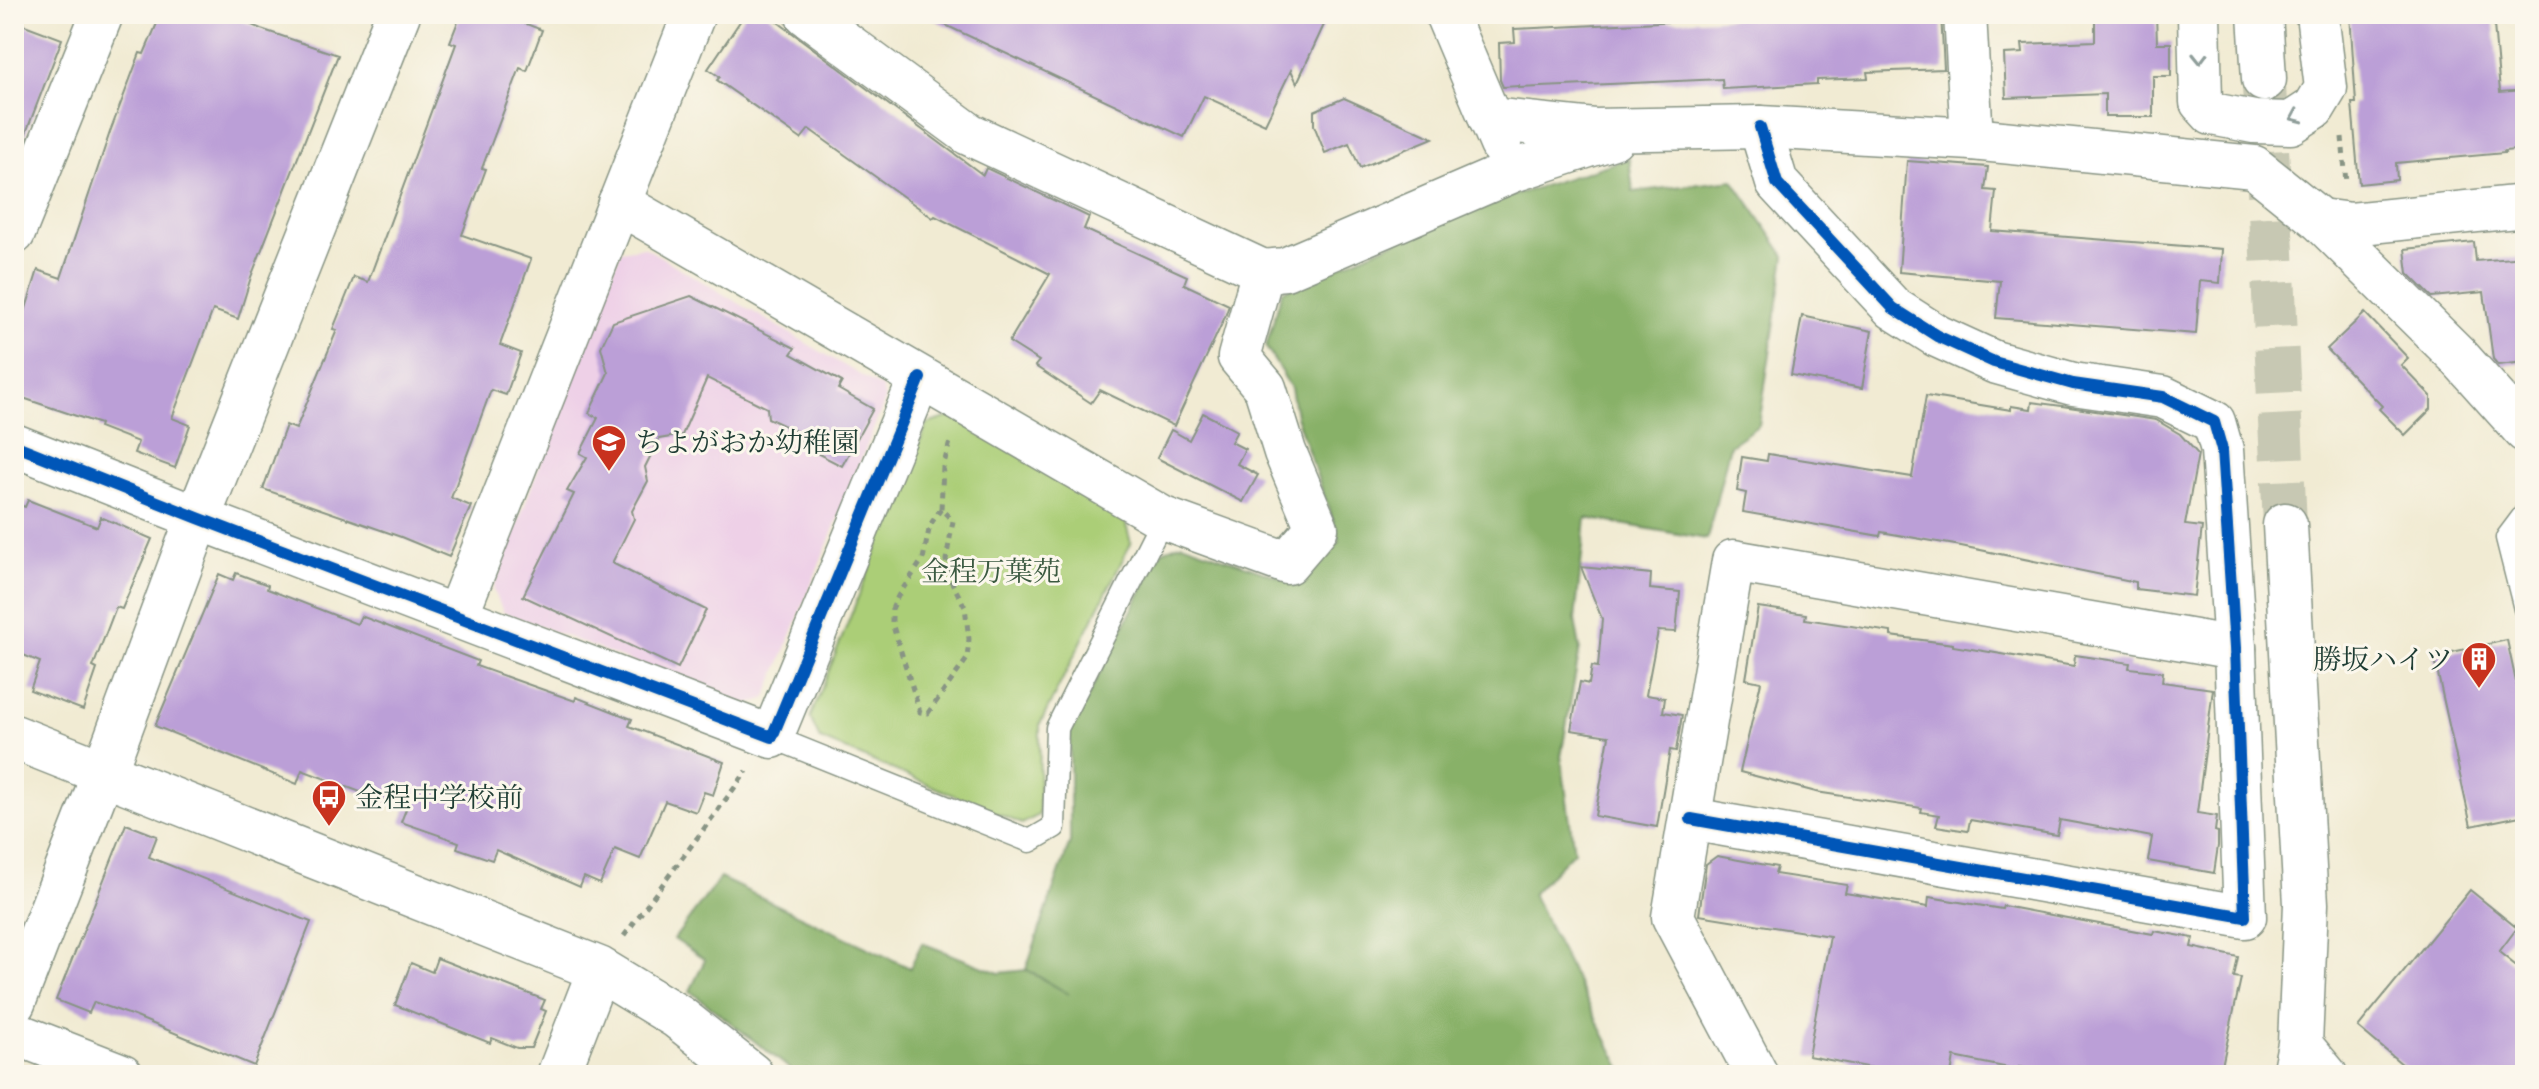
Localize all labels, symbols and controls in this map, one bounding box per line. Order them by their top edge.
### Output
one-way arrow [2192,52,2209,65]
one-way arrow [2290,108,2305,124]
school or university icon: ちよがおか幼稚園 [590,423,628,473]
place label: ちよがおか幼稚園 [635,425,859,465]
park label: 金程万葉苑 [921,554,1061,594]
building icon: 勝坂ハイツ [2460,640,2498,690]
place label: 勝坂ハイツ [2313,642,2453,682]
bus stop icon: 金程中学校前 [310,778,348,828]
place label: 金程中学校前 [355,780,523,820]

